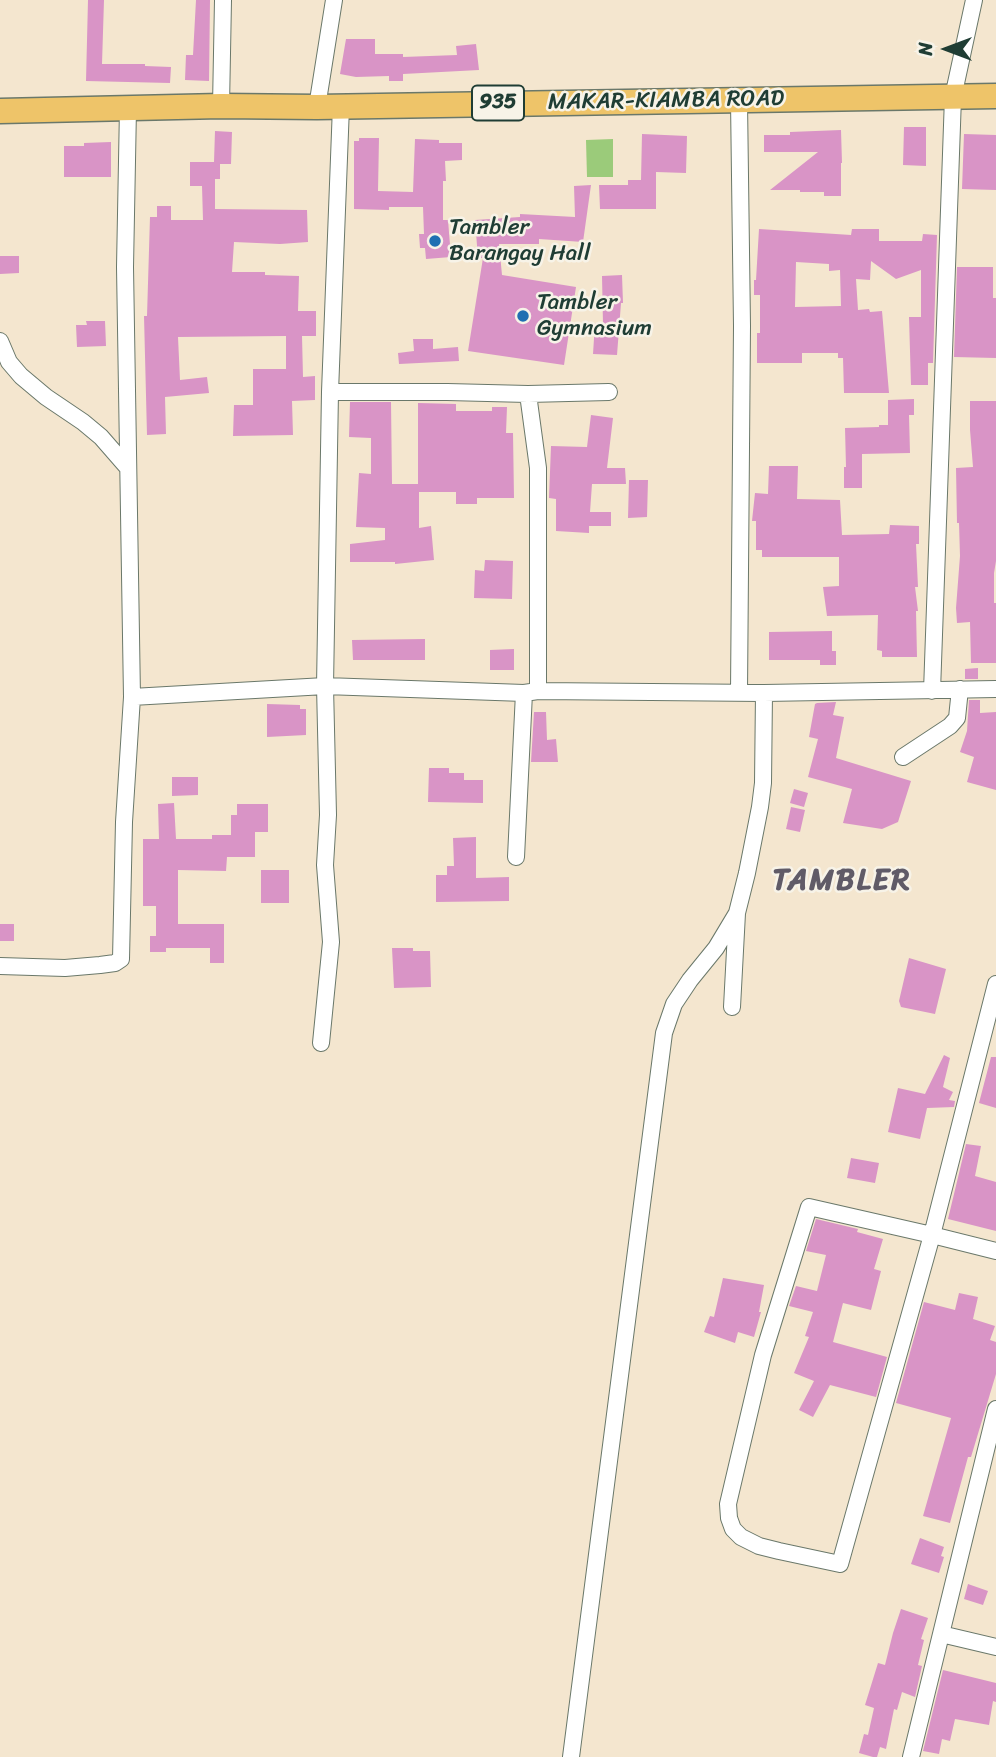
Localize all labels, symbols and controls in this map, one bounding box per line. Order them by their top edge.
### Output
north arrow [912,14,982,84]
text: N [909,42,942,56]
street label: MAKAR-KIAMBA ROAD [548,85,784,117]
road number: 935 [472,86,524,120]
place label: Tambler Barangay Hall [449,214,590,268]
marker: Tambler Barangay Hall [427,233,443,249]
place label: Tambler Gymnasium [537,289,652,343]
marker: Tambler Gymnasium [515,308,531,324]
district label: TAMBLER [773,863,911,899]

